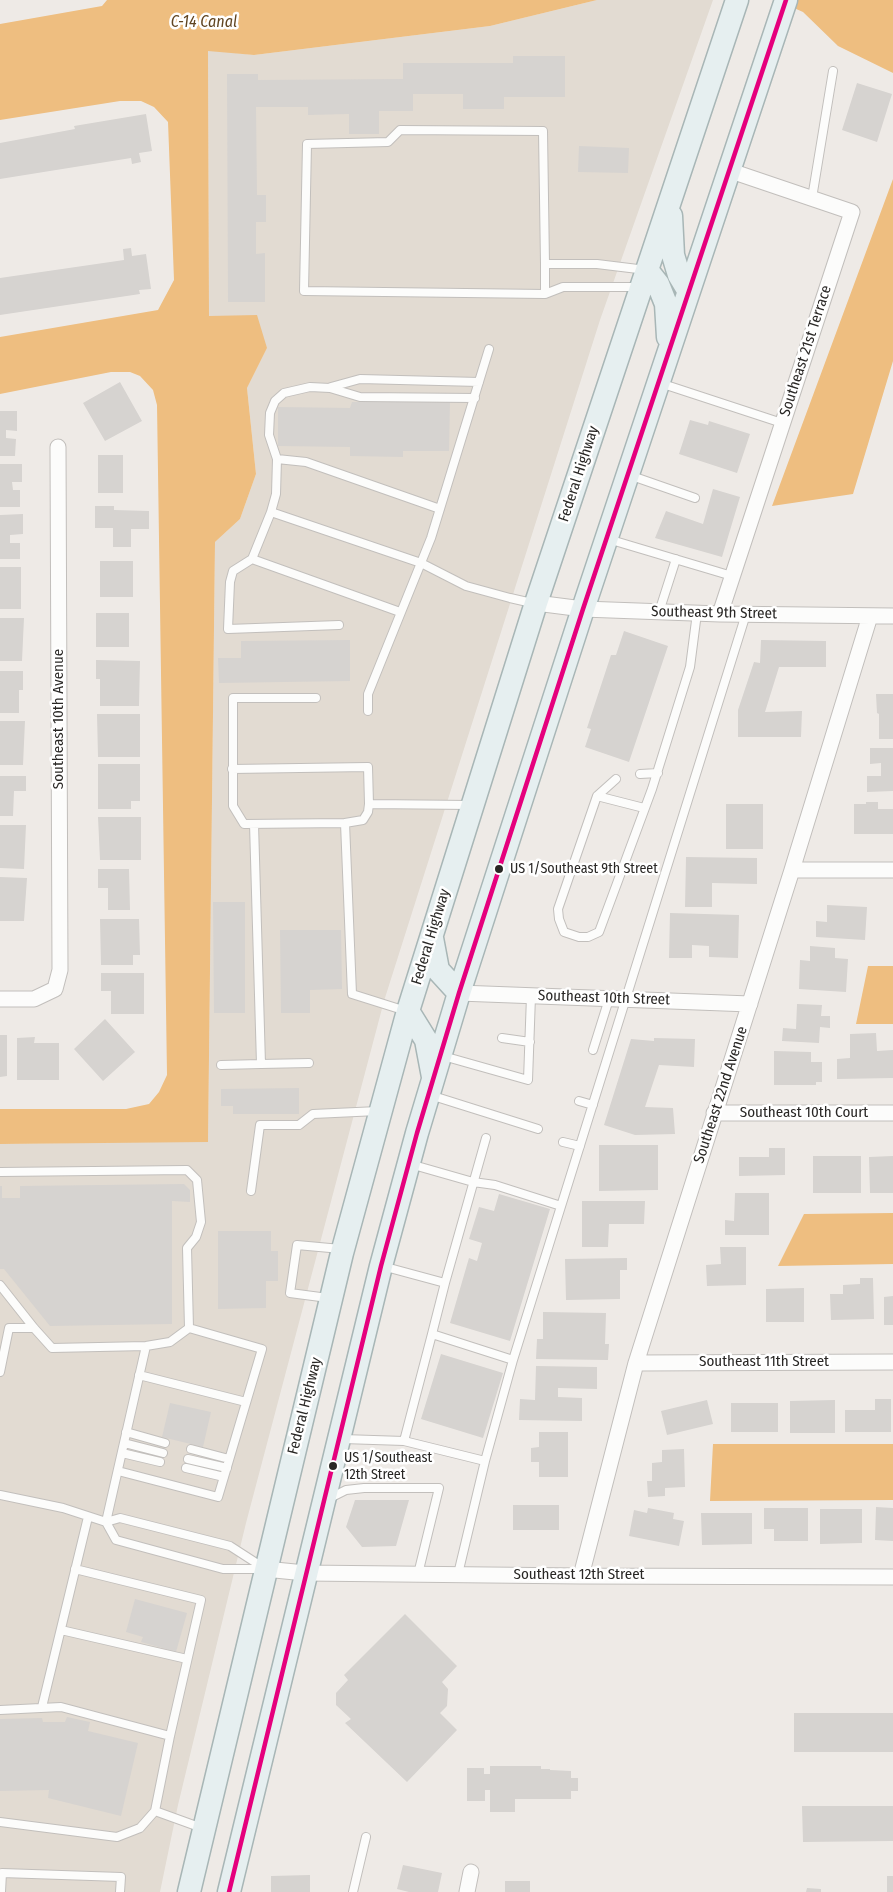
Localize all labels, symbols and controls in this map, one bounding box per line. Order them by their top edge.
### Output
water label: C-14 Canal [171,13,237,33]
street label: Southeast 21st Terrace [776,283,836,419]
street label: Federal Highway [555,424,603,524]
street label: Southeast 9th Street [651,603,777,623]
street label: Southeast 10th Avenue [50,649,68,789]
place label: US 1/Southeast 9th Street [510,861,658,877]
marker: US 1/Southeast 9th Street [493,863,505,875]
street label: Federal Highway [408,887,454,987]
street label: Southeast 10th Street [538,987,670,1009]
street label: Southeast 22nd Avenue [690,1024,752,1166]
street label: Southeast 10th Court [740,1104,868,1122]
street label: Southeast 11th Street [699,1353,829,1371]
street label: Federal Highway [284,1355,326,1457]
place label: US 1/Southeast 12th Street [344,1450,432,1482]
marker: US 1/Southeast 12th Street [327,1460,339,1472]
street label: Southeast 12th Street [513,1566,645,1584]

